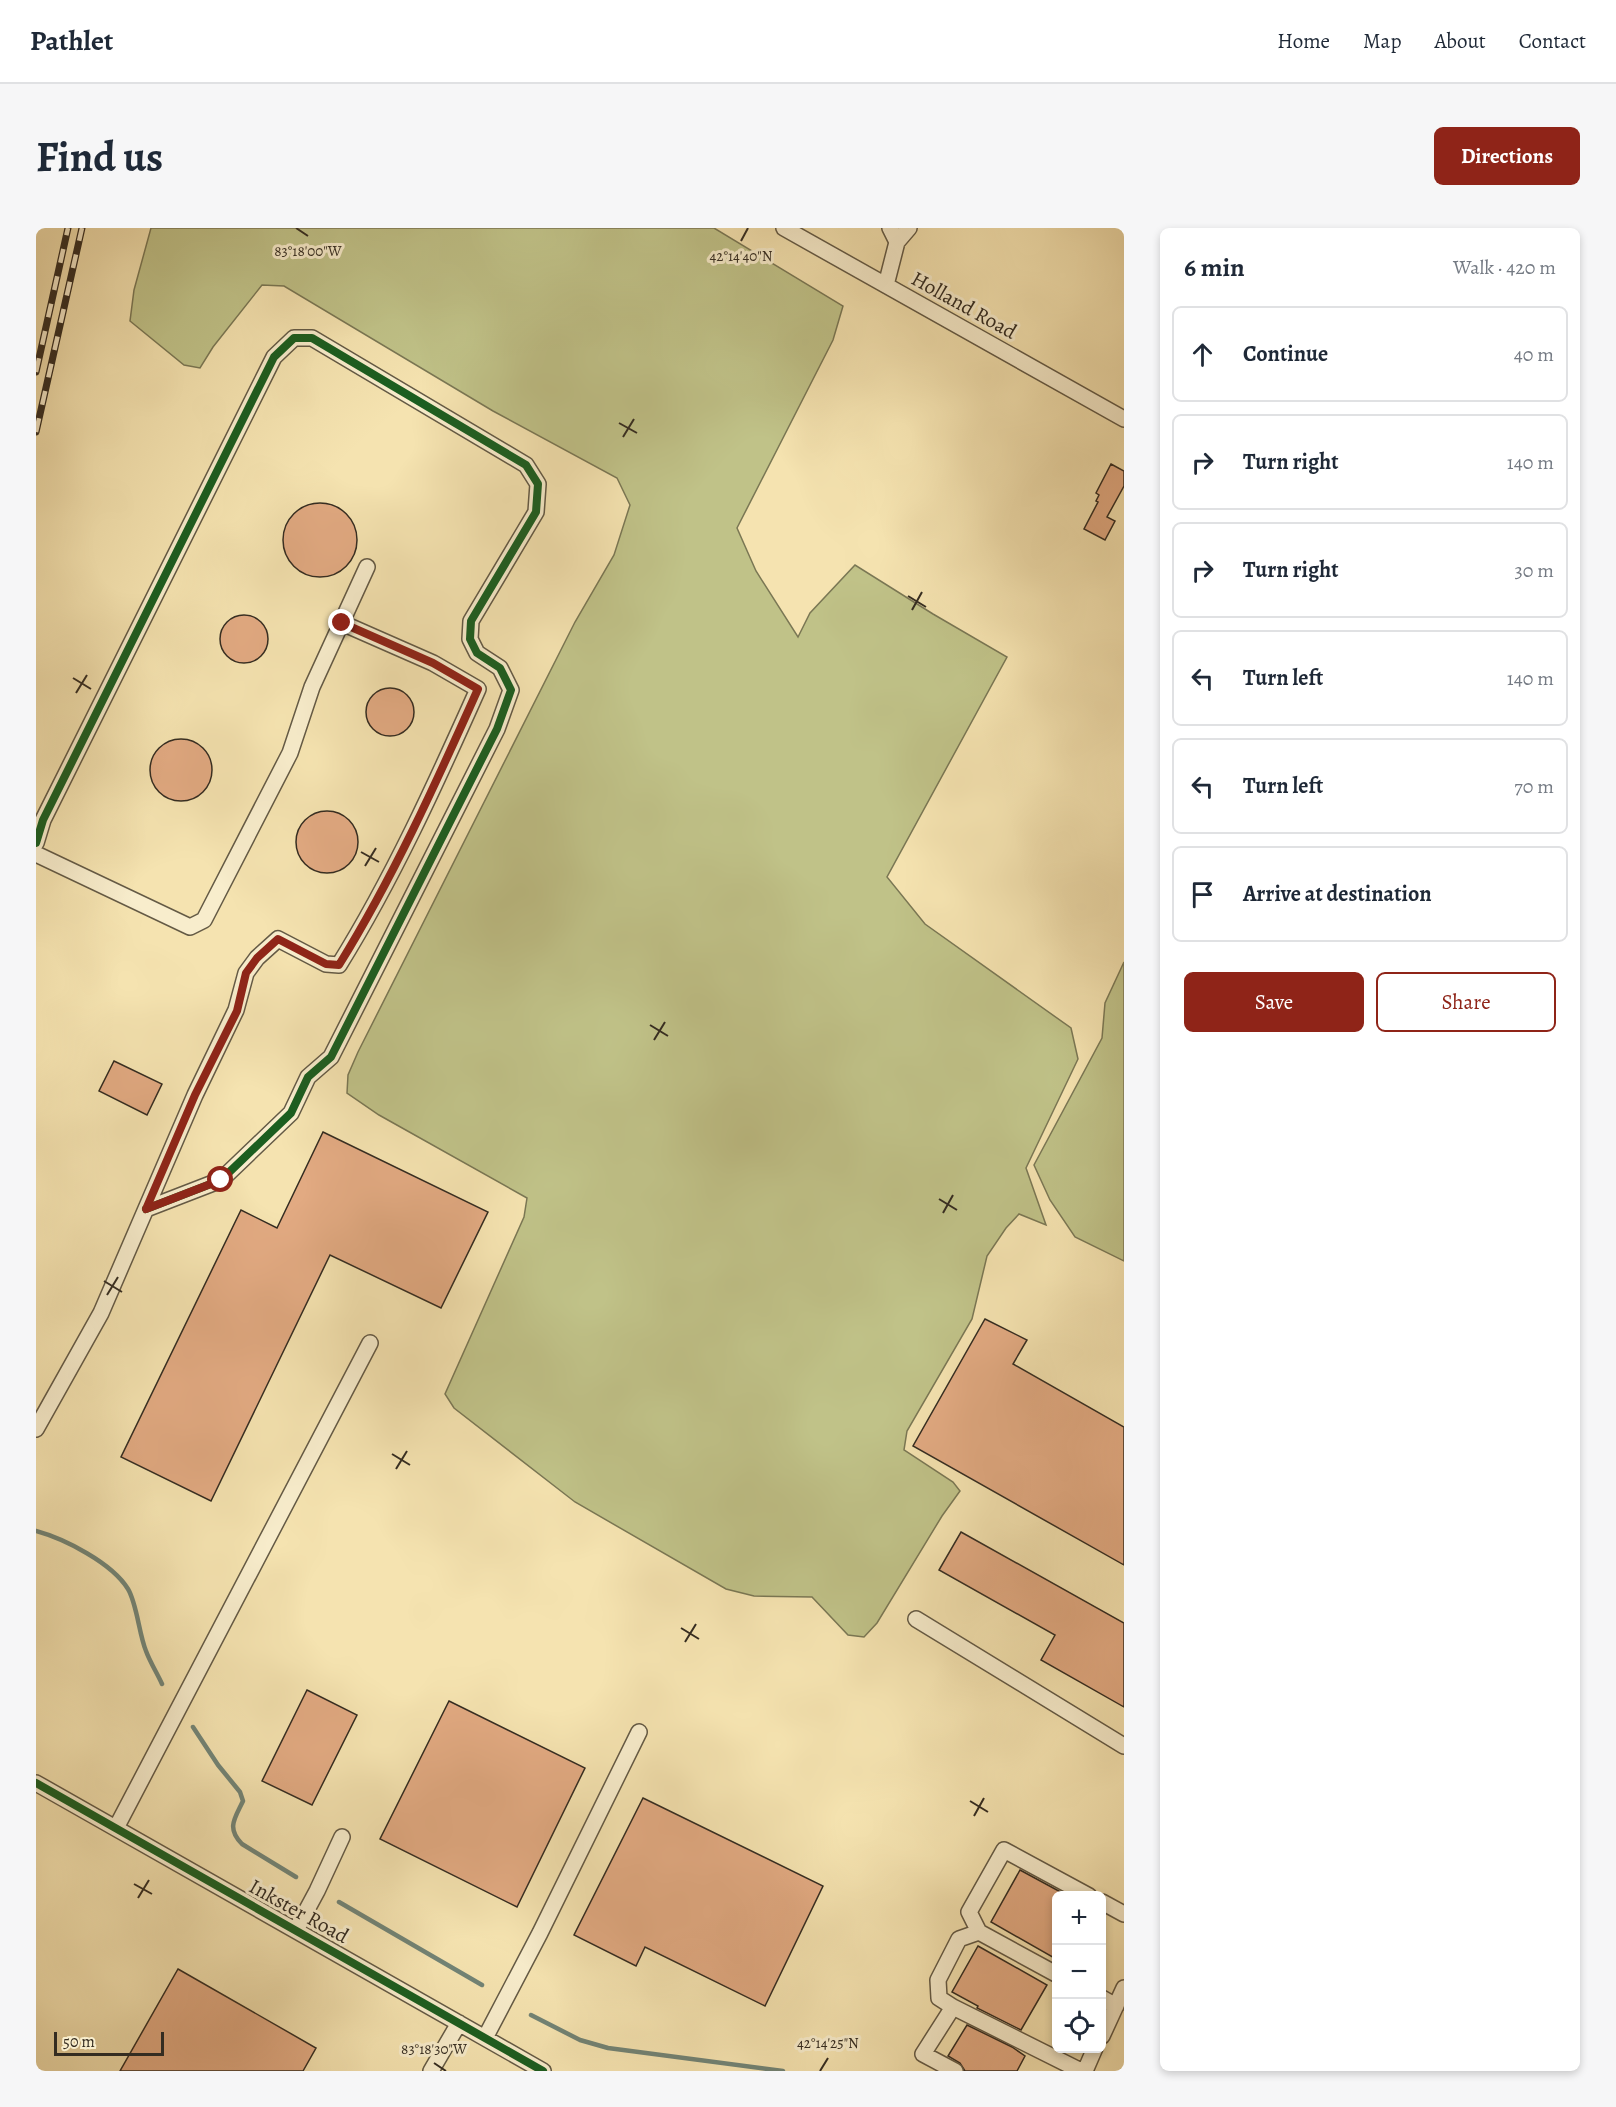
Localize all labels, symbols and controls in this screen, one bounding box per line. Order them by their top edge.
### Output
text: Pathlet [30,22,113,60]
text: Home [1277,27,1330,55]
text: Map [1363,27,1401,55]
text: About [1434,27,1486,55]
text: Contact [1519,27,1586,55]
button: Directions [1434,127,1580,185]
text: Find us [36,128,163,185]
text: 83°18'00"W [274,241,342,261]
text: 42°14'40"N [709,246,773,266]
text: 6 min [1184,250,1245,285]
text: Walk · 420 m [1453,254,1556,281]
street label: Holland Road [906,264,1022,346]
icon: ahead [1186,338,1219,371]
text: Continue [1243,339,1328,369]
text: 40 m [1514,341,1554,368]
icon: right [1186,446,1219,479]
text: Turn right [1243,447,1339,477]
text: 140 m [1507,449,1554,476]
icon: right [1186,554,1219,587]
text: Turn right [1243,555,1339,585]
text: 30 m [1514,557,1554,584]
route end [328,609,354,635]
icon: left [1186,662,1219,695]
text: Turn left [1243,663,1323,693]
text: 140 m [1507,665,1554,692]
icon: left [1186,770,1219,803]
text: Turn left [1243,771,1323,801]
text: 70 m [1514,773,1554,800]
icon: arrive [1186,878,1219,911]
text: Arrive at destination [1243,879,1432,909]
button: Save [1184,972,1364,1032]
button: Share [1376,972,1556,1032]
route start [207,1166,233,1192]
street label: Inkster Road [244,1872,355,1950]
map controls [1052,1891,1106,2053]
button: + [1052,1891,1106,1945]
button: − [1052,1945,1106,1999]
button: locate [1052,1999,1106,2053]
scale bar [54,2029,164,2056]
text: 50 m [63,2031,95,2053]
text: 42°14'25"N [797,2033,859,2053]
text: 83°18'30"W [401,2039,467,2059]

